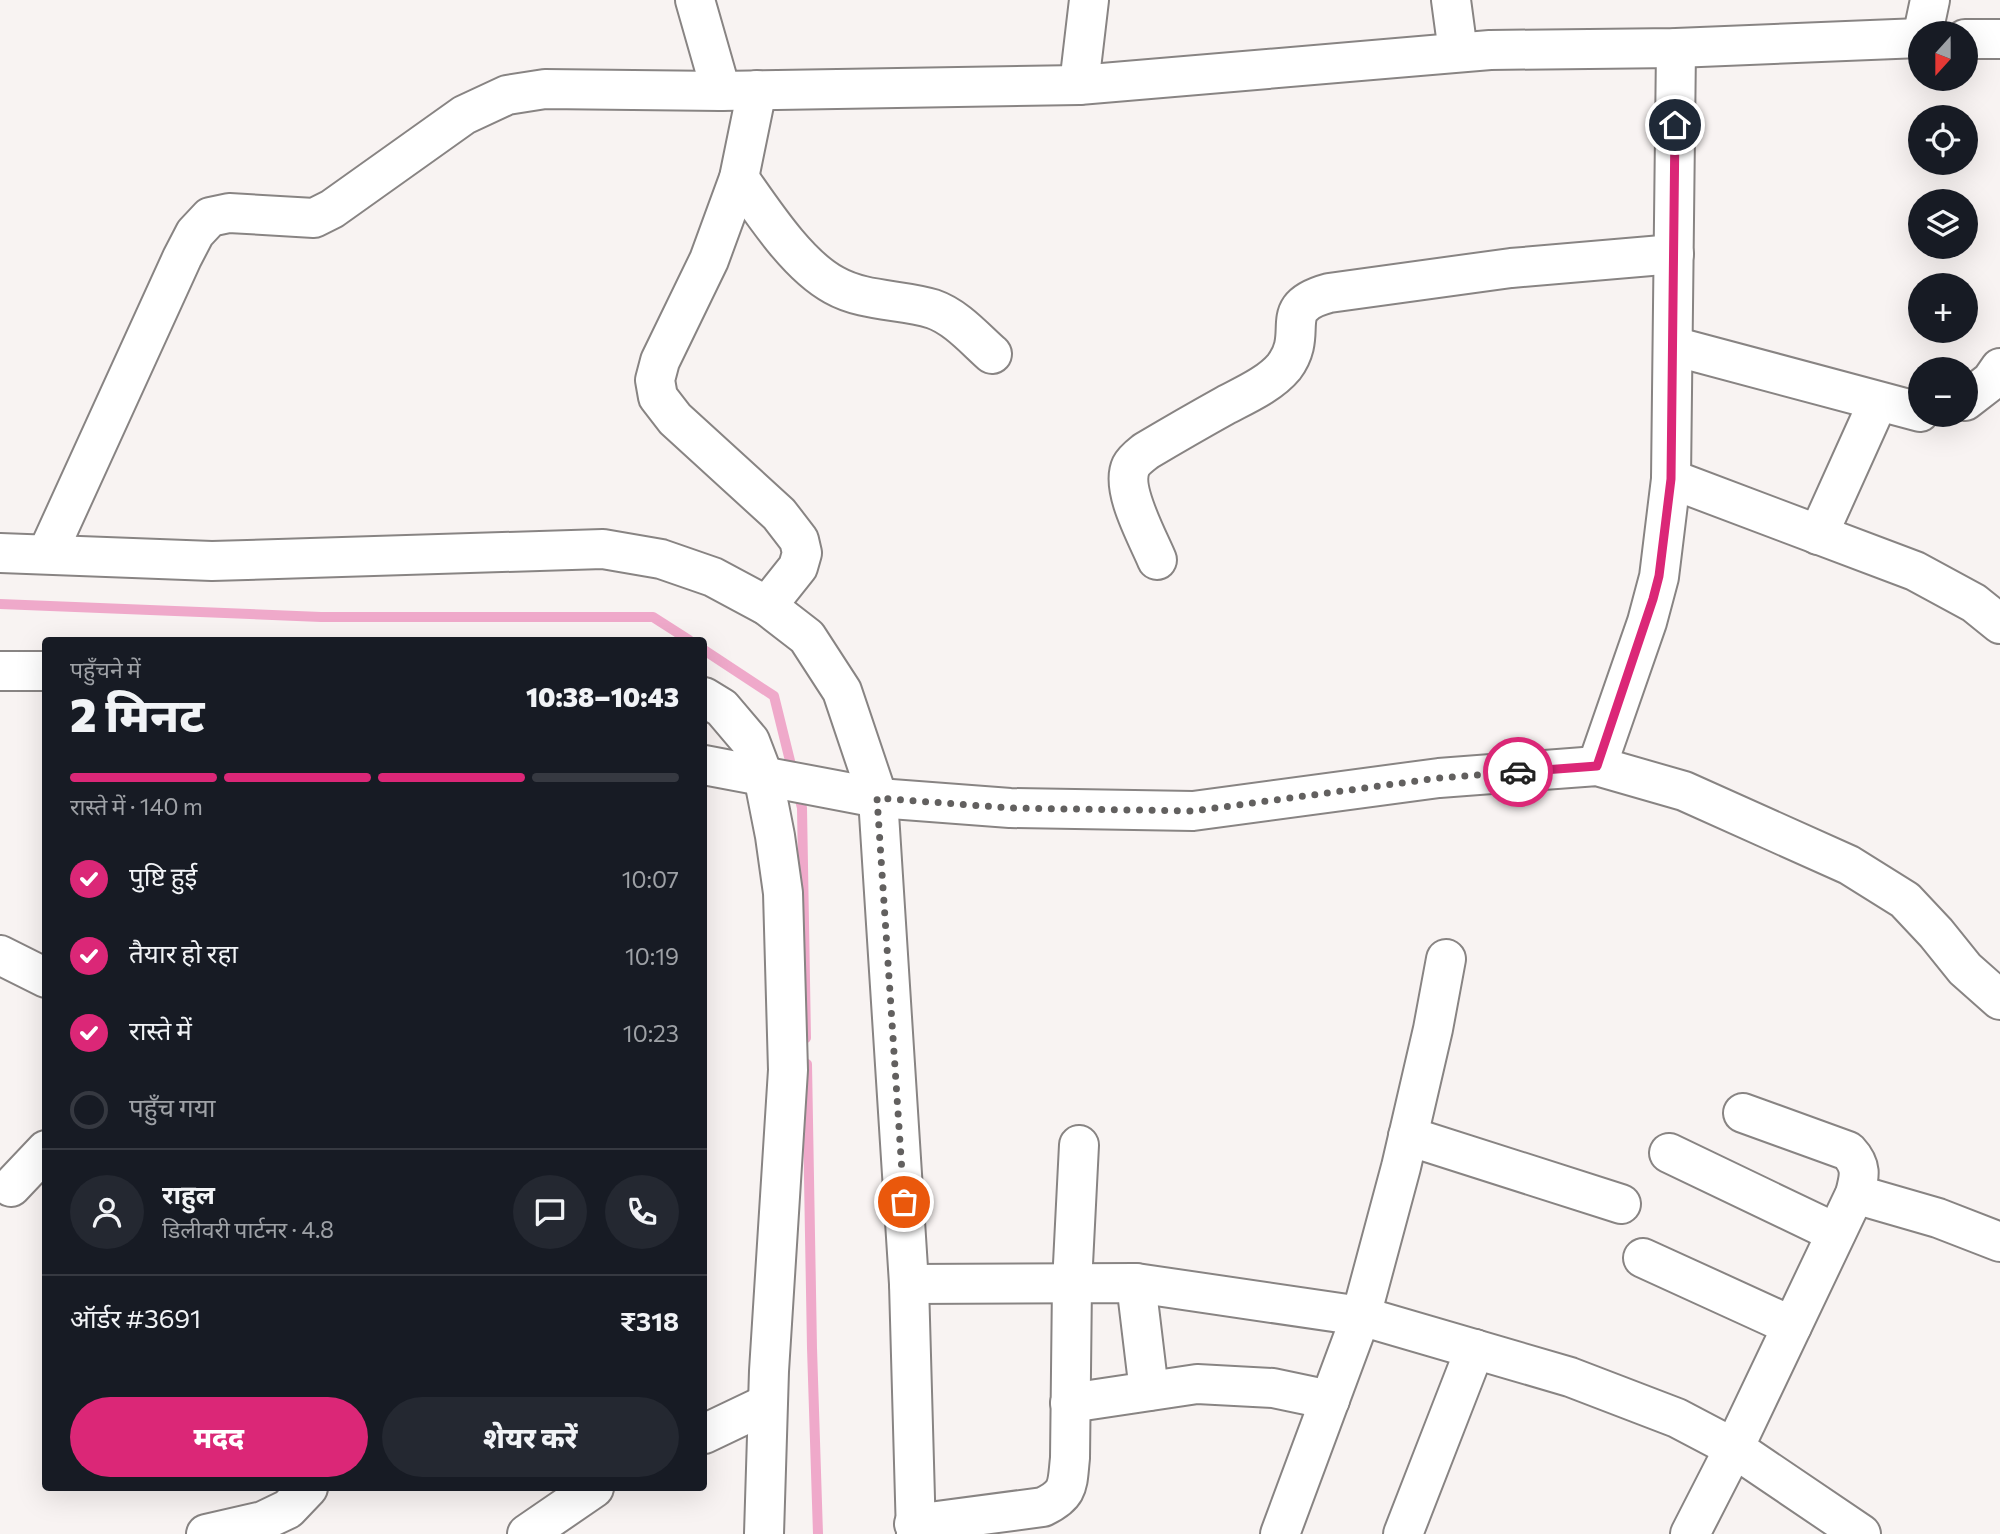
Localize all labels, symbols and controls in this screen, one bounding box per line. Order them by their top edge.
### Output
north arrow [1908,21,1978,91]
map controls [1908,21,1978,427]
pin [1645,95,1705,155]
button: locate [1908,105,1978,175]
icon: home [1656,106,1694,144]
button: layers [1908,189,1978,259]
button: + [1908,273,1978,343]
button: − [1908,357,1978,427]
text: पहुँचने में [70,655,141,683]
text: 10:38–10:43 [526,681,679,712]
text: 2 मिनट [70,685,204,741]
courier [1483,737,1553,807]
icon: car [1499,753,1537,791]
text: रास्ते में · 140 m [70,792,203,820]
icon: check [70,860,108,898]
text: पुष्टि हुई [129,860,197,891]
text: 10:07 [622,865,679,893]
icon: check [70,937,108,975]
text: तैयार हो रहा [129,937,238,968]
text: 10:19 [625,942,679,970]
icon: check [70,1014,108,1052]
text: रास्ते में [129,1014,192,1045]
text: 10:23 [623,1019,679,1047]
text: पहुँच गया [129,1091,216,1122]
pin [874,1172,934,1232]
button: person [70,1175,144,1249]
button: chat [513,1175,587,1249]
button: phone [605,1175,679,1249]
text: राहुल [162,1178,215,1209]
icon: bag [885,1183,923,1221]
text: डिलीवरी पार्टनर · 4.8 [162,1215,334,1243]
text: ऑर्डर #3691 [70,1302,201,1333]
text: ₹318 [620,1305,679,1336]
button: मदद [70,1397,368,1477]
button: शेयर करें [382,1397,679,1477]

